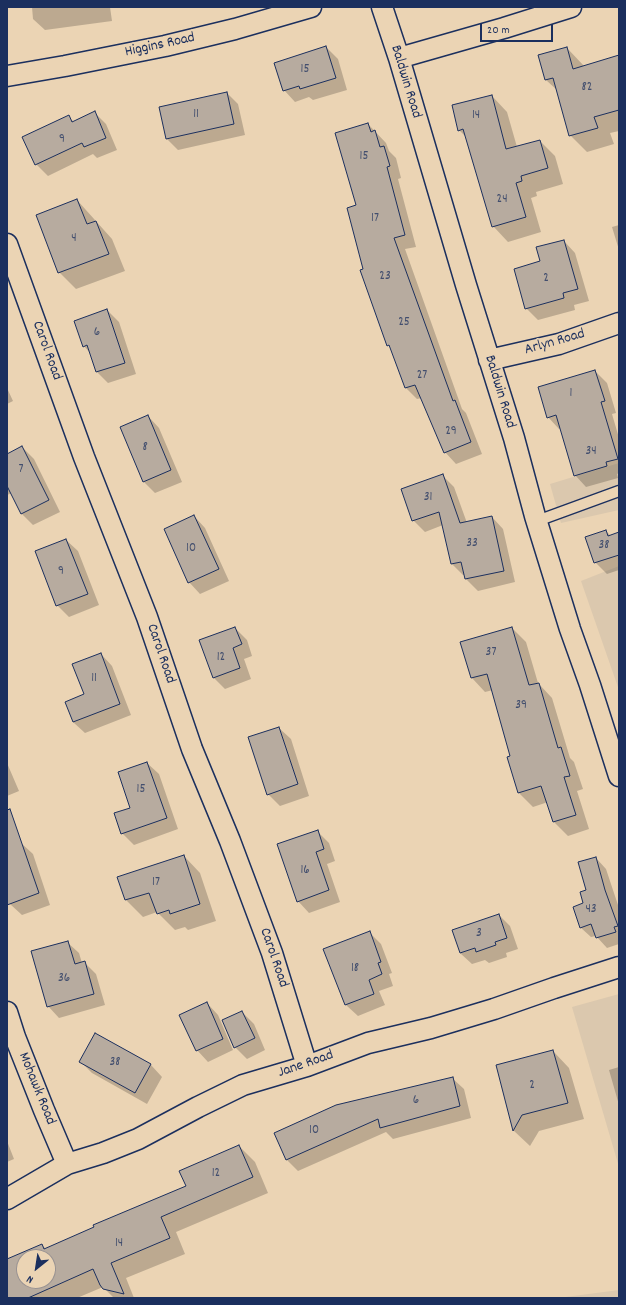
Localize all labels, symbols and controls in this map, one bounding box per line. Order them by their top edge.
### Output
scale bar [482,16,555,42]
text: 20 m [487,22,510,39]
street label: Higgins Road [123,30,197,62]
street label: Baldwin Road [385,43,425,121]
house number: 15 [301,62,309,78]
house number: 82 [582,80,592,96]
house number: 11 [193,107,199,123]
house number: 14 [472,108,480,124]
house number: 9 [59,132,65,148]
house number: 15 [360,149,368,165]
house number: 24 [496,192,508,208]
house number: 17 [371,211,379,227]
house number: 4 [71,231,77,247]
house number: 23 [379,269,391,285]
house number: 2 [543,271,549,287]
house number: 25 [398,315,410,331]
street label: Carol Road [27,319,65,383]
house number: 6 [94,325,100,341]
street label: Arlyn Road [523,326,587,360]
street label: Baldwin Road [479,353,519,431]
house number: 27 [417,368,427,384]
house number: 1 [570,386,572,402]
house number: 29 [445,424,457,440]
house number: 8 [142,440,148,456]
house number: 34 [585,444,597,460]
house number: 7 [19,462,23,478]
house number: 31 [424,490,432,506]
house number: 33 [466,536,478,552]
house number: 38 [599,538,609,554]
house number: 10 [186,541,196,557]
house number: 9 [58,564,64,580]
street label: Carol Road [141,622,179,686]
house number: 37 [486,645,496,661]
house number: 12 [217,650,225,666]
house number: 11 [91,671,97,687]
house number: 39 [515,698,527,714]
house number: 15 [137,782,145,798]
house number: 16 [300,863,310,879]
house number: 17 [152,875,160,891]
house number: 43 [585,902,597,918]
street label: Carol Road [254,926,292,990]
house number: 3 [476,926,482,942]
house number: 18 [351,961,359,977]
house number: 36 [58,971,70,987]
street label: Jane Road [276,1047,336,1083]
street label: Mohawk Road [13,1050,59,1128]
house number: 38 [110,1055,120,1071]
house number: 2 [529,1078,535,1094]
house number: 6 [413,1093,419,1109]
house number: 10 [309,1123,319,1139]
house number: 12 [212,1166,220,1182]
house number: 14 [115,1236,123,1252]
north arrow [16,1249,56,1289]
text: N [24,1270,37,1287]

